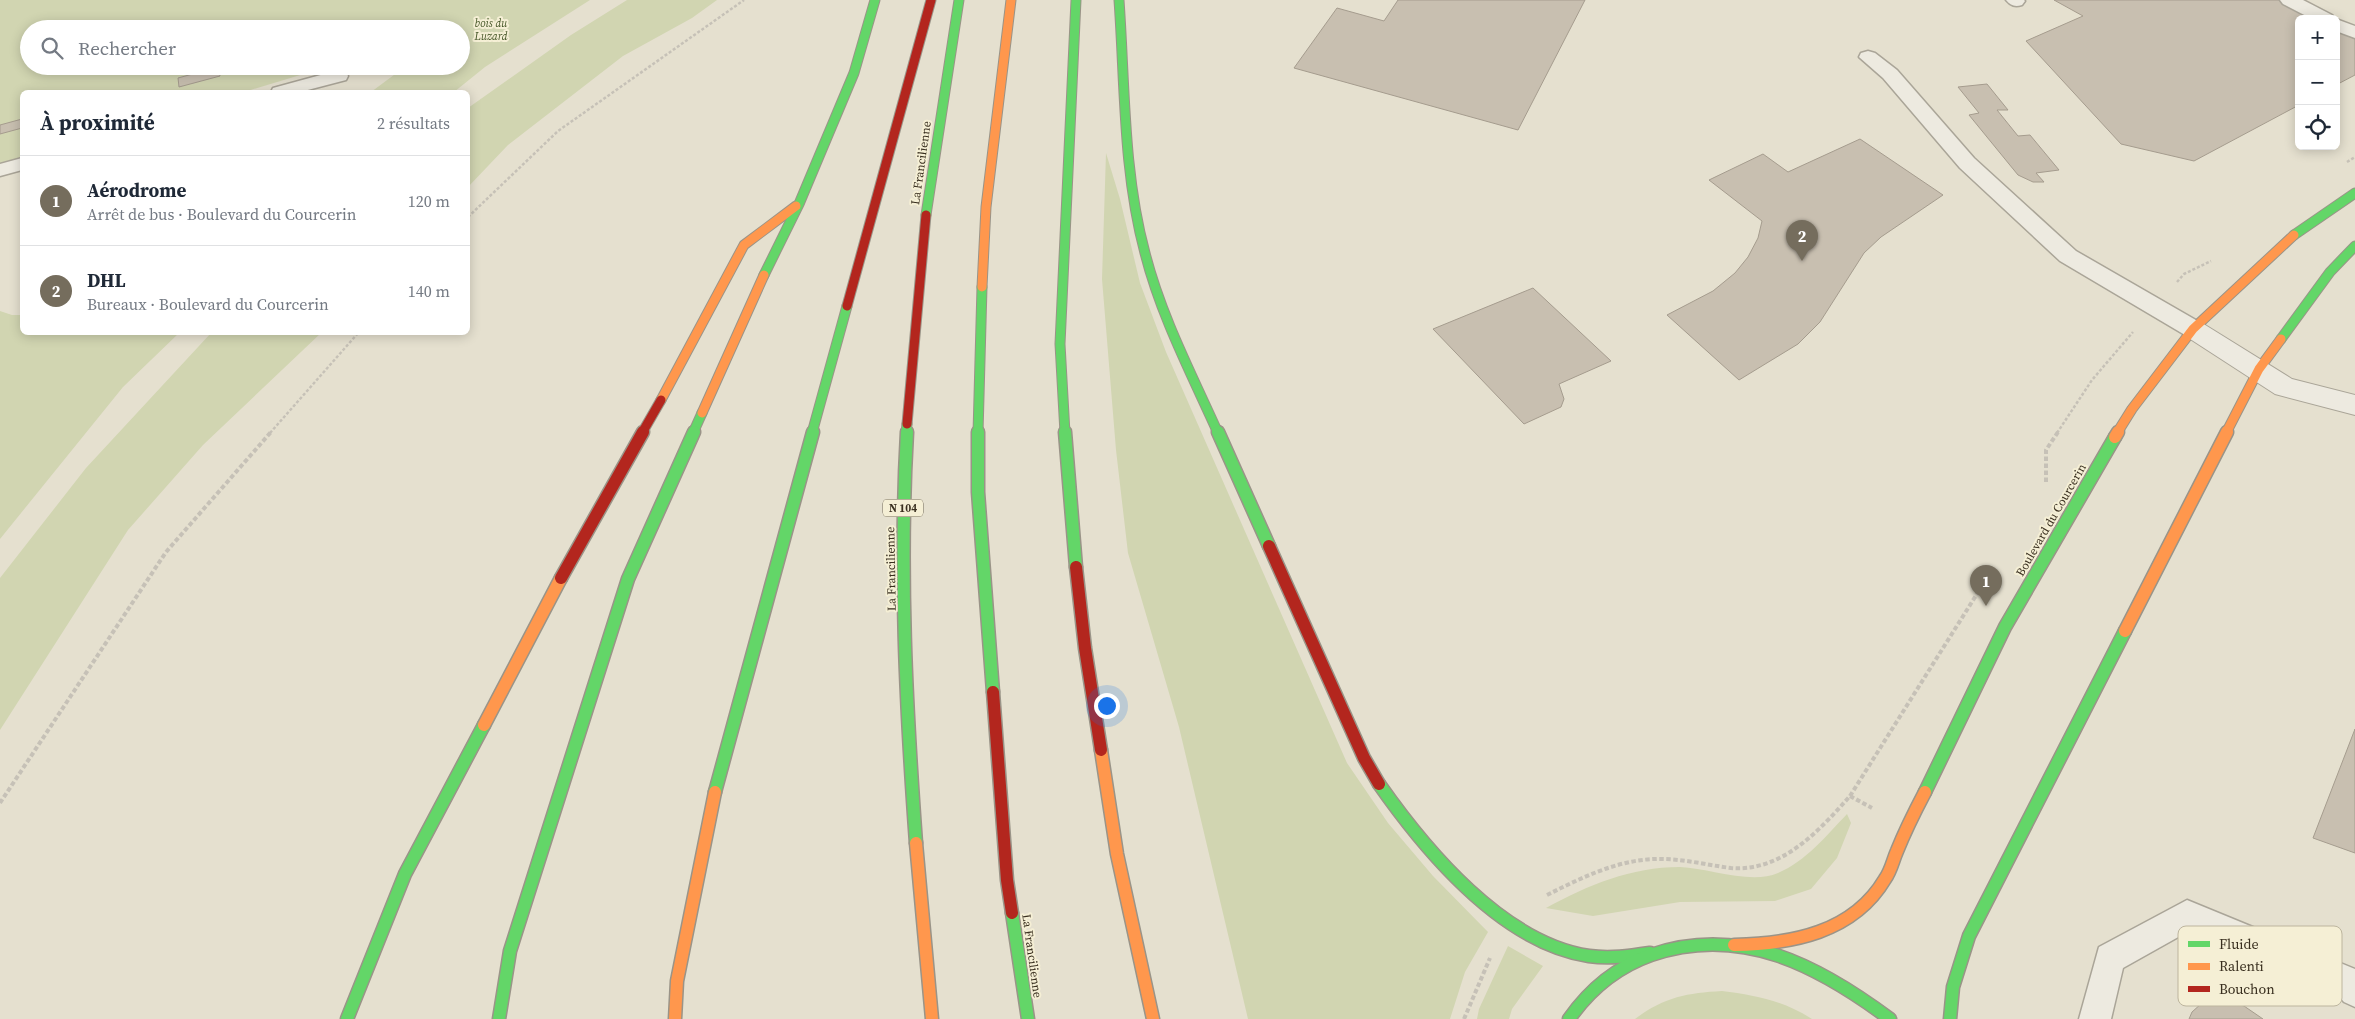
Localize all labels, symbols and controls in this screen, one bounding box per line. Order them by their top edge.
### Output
map controls [2295,15,2340,150]
button: + [2295,15,2340,60]
park label: bois du Luzard [474,16,508,44]
search box [20,20,470,75]
icon: search [38,34,66,62]
text: Rechercher [78,35,176,61]
button: − [2295,60,2340,105]
button: locate [2295,105,2340,150]
text: À proximité [40,108,155,137]
text: 2 résultats [377,112,450,134]
street label: La Francilienne [907,120,935,206]
text: Aérodrome [87,177,186,203]
text: 1 [52,190,60,212]
text: 120 m [408,190,450,212]
text: Arrêt de bus · Boulevard du Courcerin [87,203,357,225]
pin: 2 [1786,220,1818,261]
text: DHL [87,267,126,293]
text: 2 [52,280,60,302]
text: 140 m [408,280,450,302]
text: Bureaux · Boulevard du Courcerin [87,293,329,315]
street label: Boulevard du Courcerin [2012,461,2090,579]
road number: N 104 [883,499,923,516]
street label: La Francilienne [882,527,900,611]
pin: 1 [1970,565,2002,606]
your location [1094,693,1120,719]
street label: La Francilienne [1018,913,1046,999]
legend [2178,926,2342,1006]
text: Fluide [2219,934,2259,954]
text: Ralenti [2219,956,2264,976]
text: Bouchon [2219,979,2275,999]

